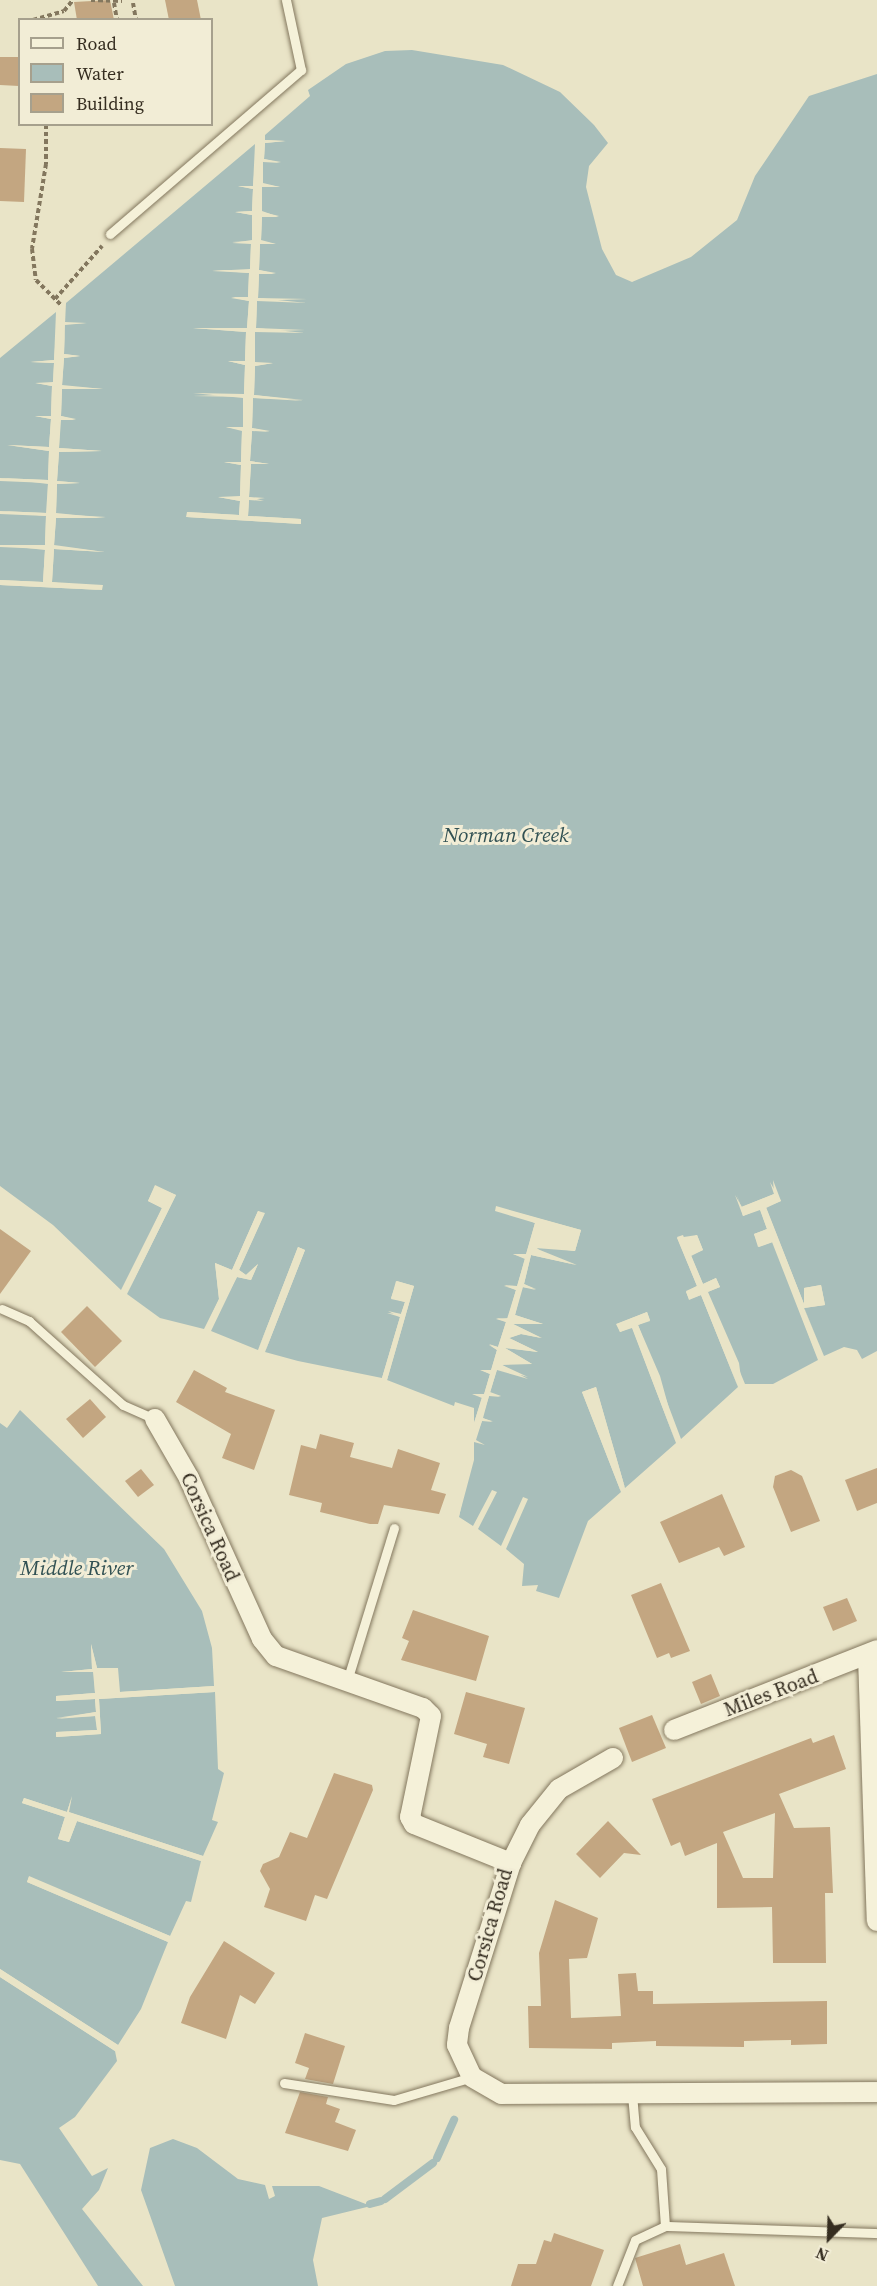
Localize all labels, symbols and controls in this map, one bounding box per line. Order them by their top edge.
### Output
legend [18,18,213,126]
text: Road [76,31,117,56]
text: Water [76,61,124,86]
text: Building [76,91,144,116]
water label: Norman Creek [443,822,569,848]
street label: Corsica Road [175,1469,245,1585]
water label: Middle River [20,1555,134,1581]
street label: Miles Road [721,1664,821,1722]
street label: Corsica Road [462,1866,518,1984]
north arrow [799,2208,859,2268]
text: N [812,2242,832,2267]

